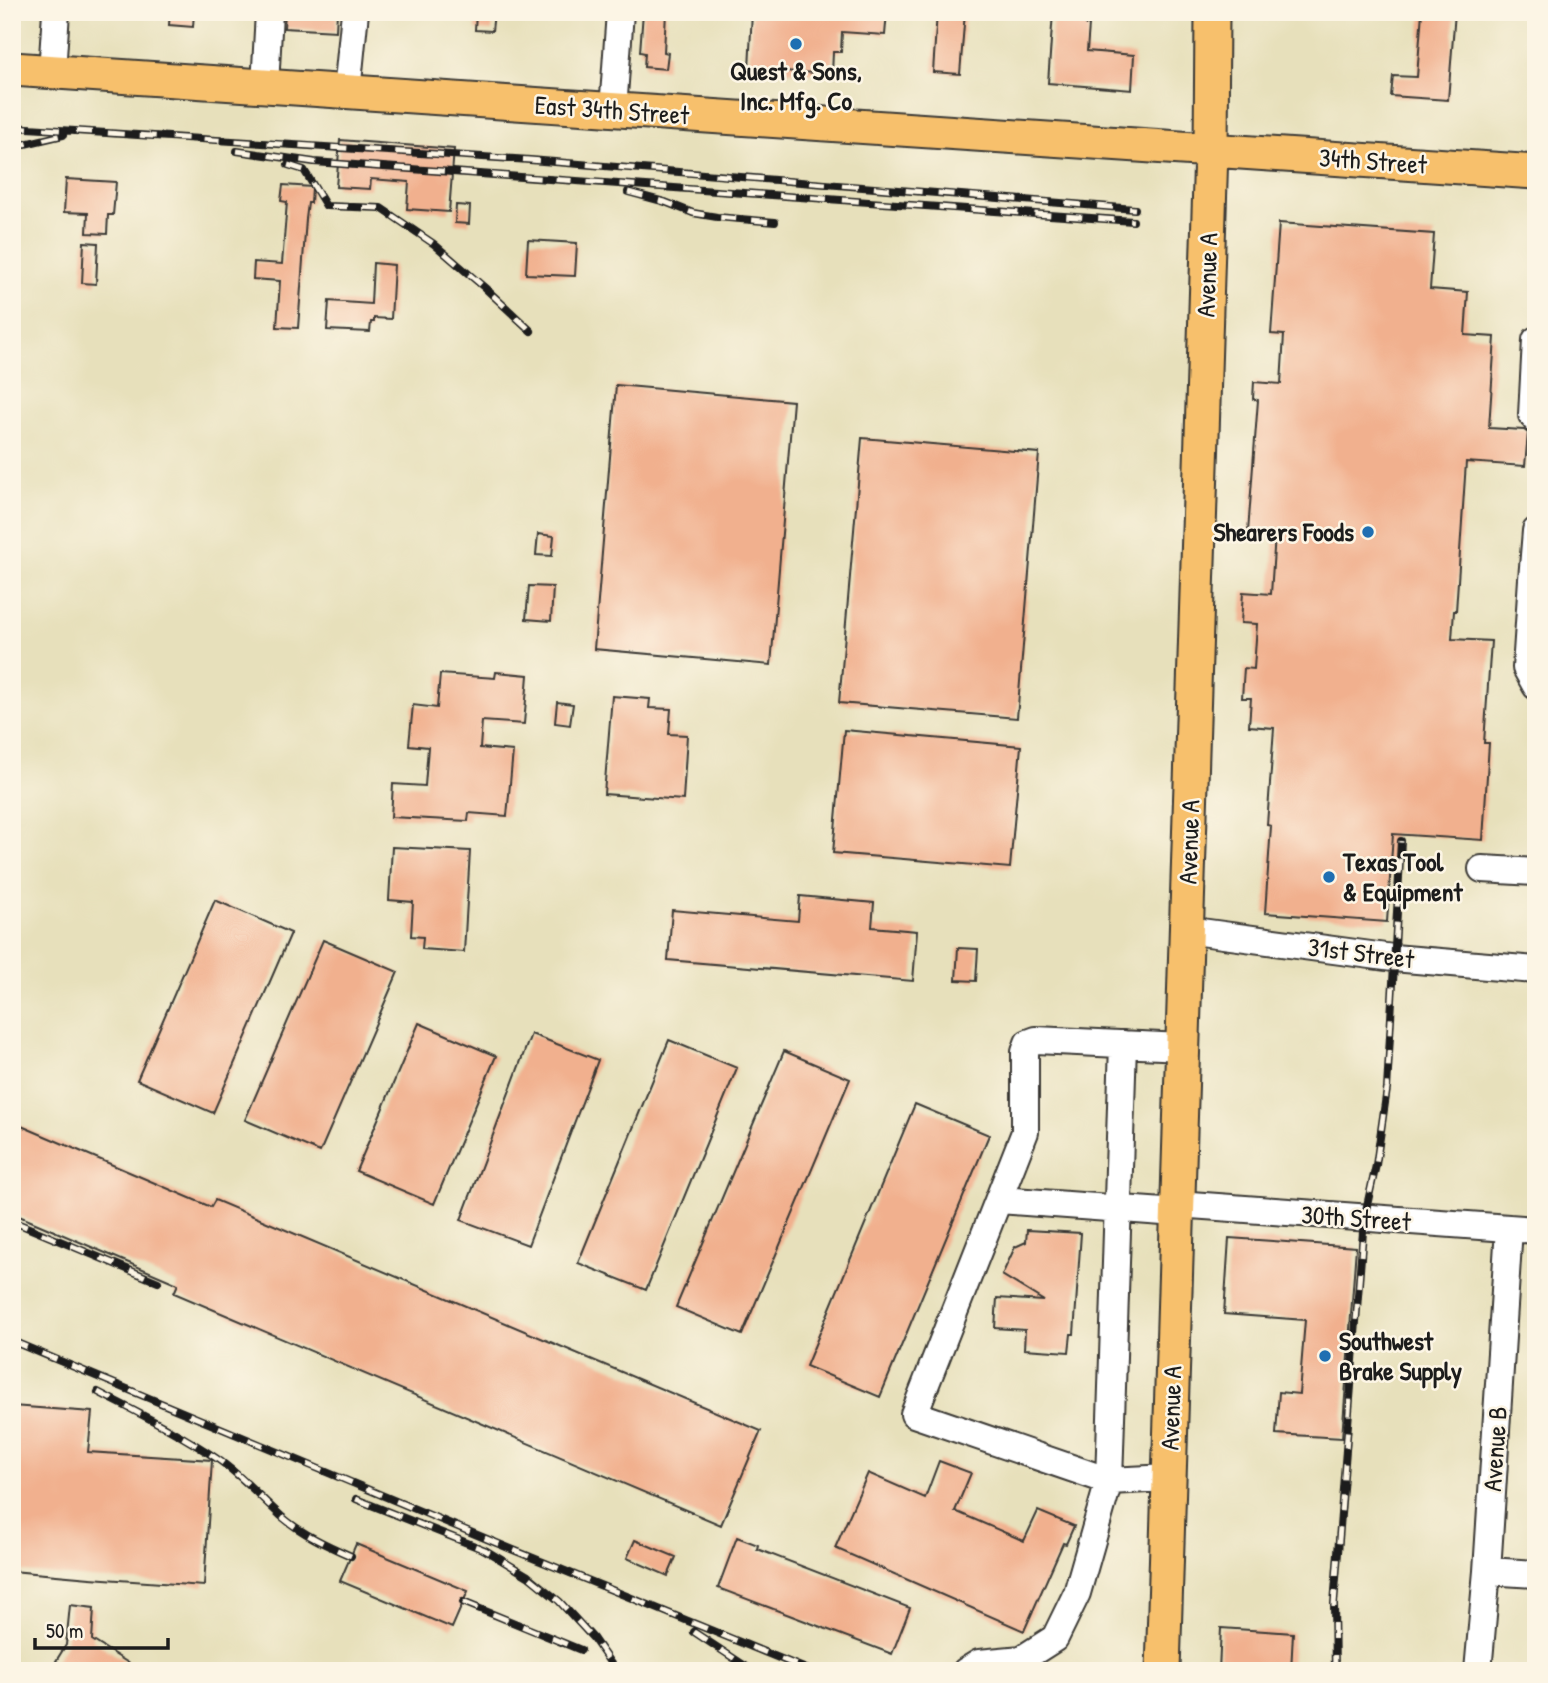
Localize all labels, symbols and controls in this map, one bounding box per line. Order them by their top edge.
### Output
marker: Quest & Sons, Inc. Mfg. Co [788,36,804,52]
place label: Quest & Sons, Inc. Mfg. Co [730,53,862,119]
street label: East 34th Street [534,87,691,132]
street label: 34th Street [1318,139,1429,182]
street label: Avenue A [1188,232,1225,318]
place label: Shearers Foods [1213,514,1354,549]
marker: Shearers Foods [1360,524,1376,540]
street label: Avenue A [1170,799,1207,885]
place label: Texas Tool & Equipment [1342,844,1463,910]
marker: Texas Tool & Equipment [1321,869,1337,885]
street label: 31st Street [1306,929,1417,976]
street label: 30th Street [1300,1196,1413,1239]
place label: Southwest Brake Supply [1339,1323,1462,1389]
marker: Southwest Brake Supply [1317,1348,1333,1364]
street label: Avenue A [1152,1365,1189,1451]
street label: Avenue B [1474,1405,1515,1493]
scale bar [35,1606,168,1650]
text: 50 m [46,1616,83,1645]

